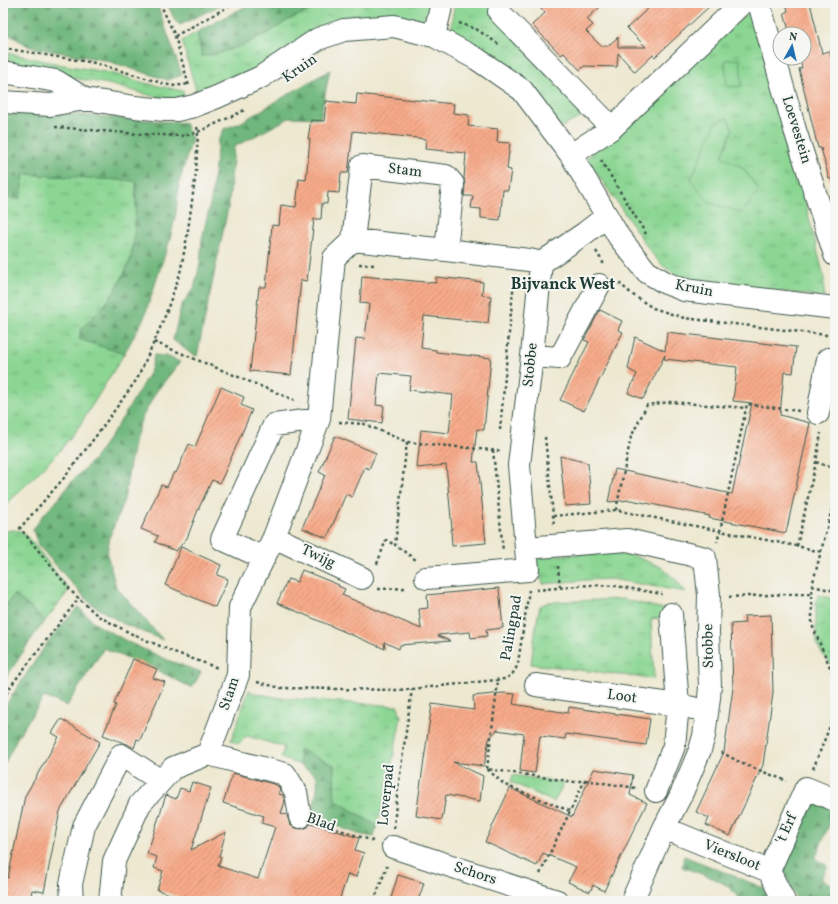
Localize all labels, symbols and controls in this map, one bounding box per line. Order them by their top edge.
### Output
north arrow [772,26,812,66]
text: N [788,30,798,46]
street label: Kruin [278,49,322,89]
street label: Loevestein [776,93,816,167]
street label: Stam [387,158,423,184]
district label: Bijvanck West [511,274,615,296]
street label: Kruin [673,275,715,303]
street label: Stobbe [518,342,544,388]
street label: Twijg [297,540,339,574]
street label: Palingpad [496,594,528,662]
street label: Stobbe [698,624,720,668]
street label: Stam [214,674,246,714]
street label: Loot [606,685,638,709]
street label: Loverpad [373,763,401,827]
street label: Blad [303,808,339,838]
street label: 't Erf [771,809,804,848]
street label: Viersloot [700,835,764,877]
street label: Schors [451,857,499,891]

